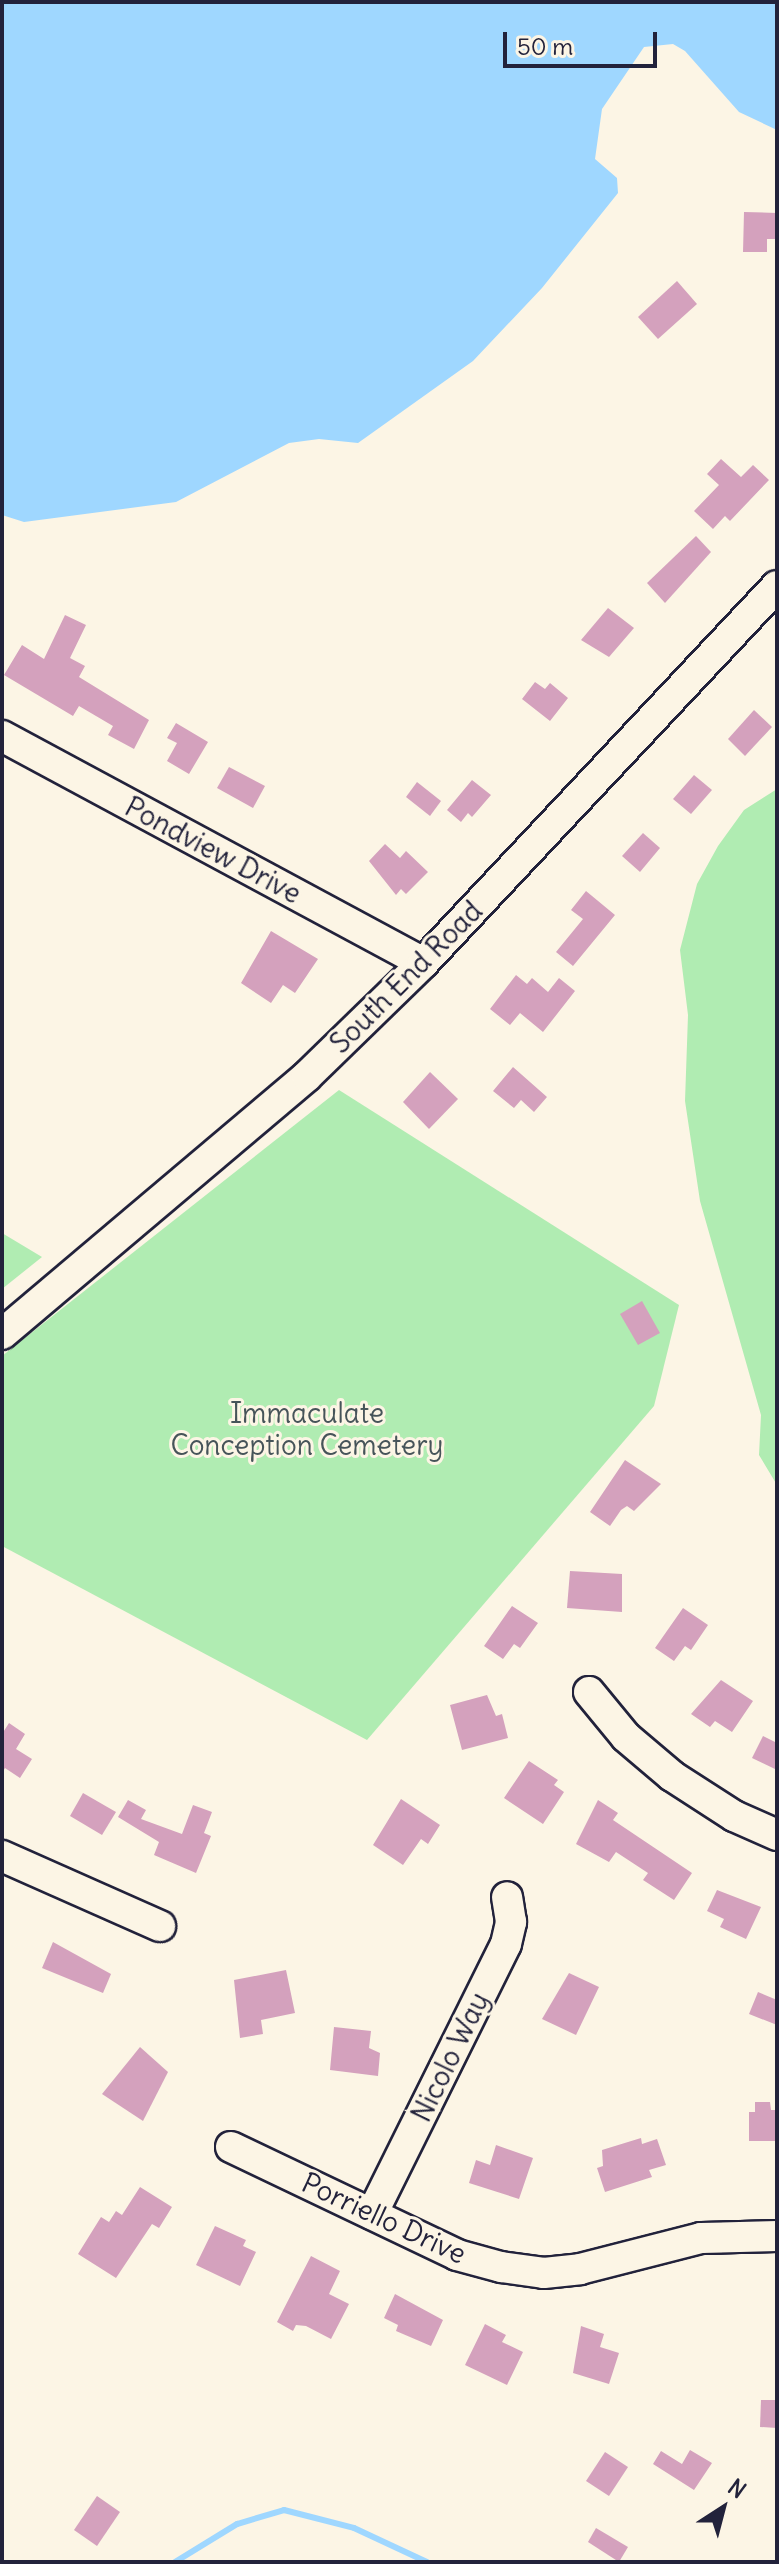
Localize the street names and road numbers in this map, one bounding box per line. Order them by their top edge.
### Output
street label: Pondview Drive [119,790,307,910]
street label: South End Road [323,894,489,1060]
street label: Nicolo Way [404,1987,496,2127]
street label: Porriello Drive [297,2165,471,2271]

